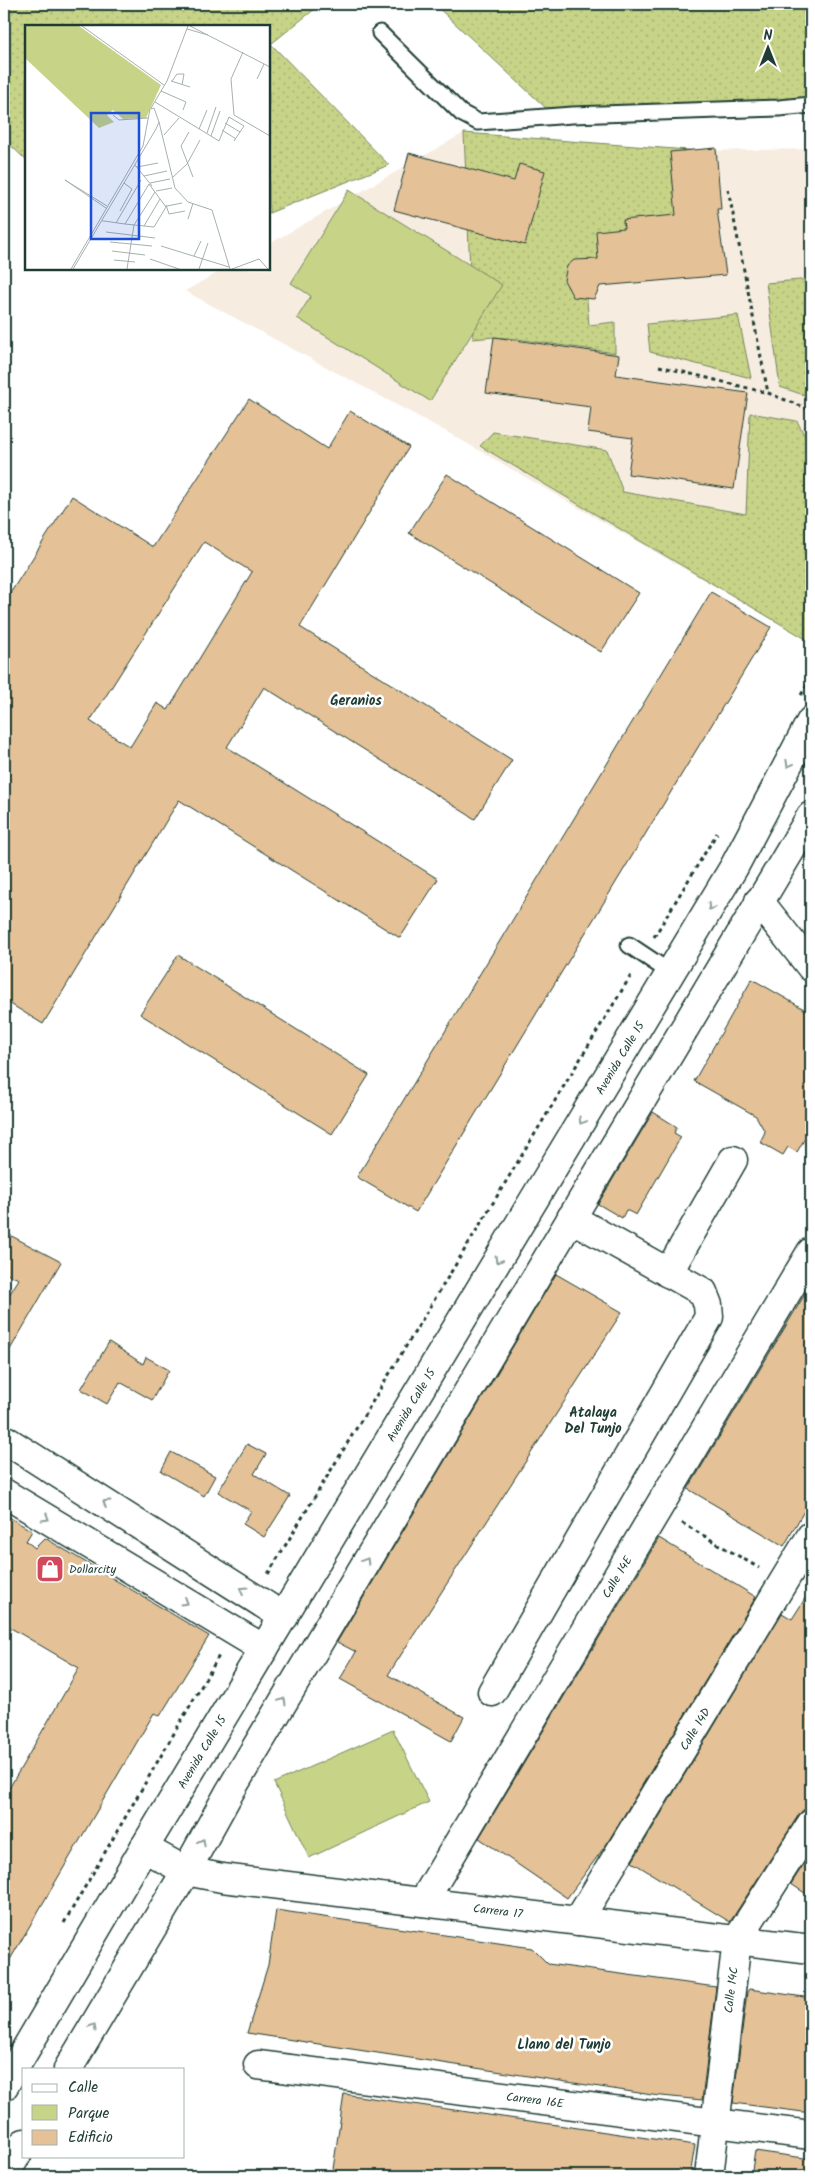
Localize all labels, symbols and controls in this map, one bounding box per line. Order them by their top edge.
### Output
north arrow [742,22,792,72]
inset map [25,25,270,270]
text: N [764,25,773,47]
district label: Geranios [330,690,382,712]
one-way arrow [785,759,795,768]
one-way arrow [707,901,717,910]
street label: Avenida Calle 15 [591,1017,651,1099]
one-way arrow [579,1115,589,1124]
one-way arrow [495,1255,505,1264]
street label: Avenida Calle 15 [382,1364,442,1446]
district label: Atalaya Del Tunjo [564,1402,622,1440]
one-way arrow [102,1500,111,1509]
one-way arrow [40,1512,49,1522]
street label: Calle 14E [597,1552,638,1602]
shop icon: Dollarcity [35,1554,65,1584]
one-way arrow [360,1558,370,1567]
place label: Dollarcity [69,1560,116,1579]
one-way arrow [239,1587,248,1597]
one-way arrow [179,1595,188,1605]
one-way arrow [277,1697,287,1706]
street label: Calle 14D [675,1704,716,1754]
street label: Avenida Calle 15 [173,1711,233,1793]
one-way arrow [196,1838,206,1847]
street label: Carrera 17 [472,1899,524,1924]
street label: Calle 14C [719,1966,744,2014]
one-way arrow [86,2023,96,2032]
district label: Llano del Tunjo [517,2034,611,2056]
legend [22,2068,185,2158]
text: Calle [68,2076,98,2100]
street label: Carrera 16E [505,2088,566,2114]
text: Parque [68,2102,109,2126]
text: Edificio [68,2126,113,2150]

